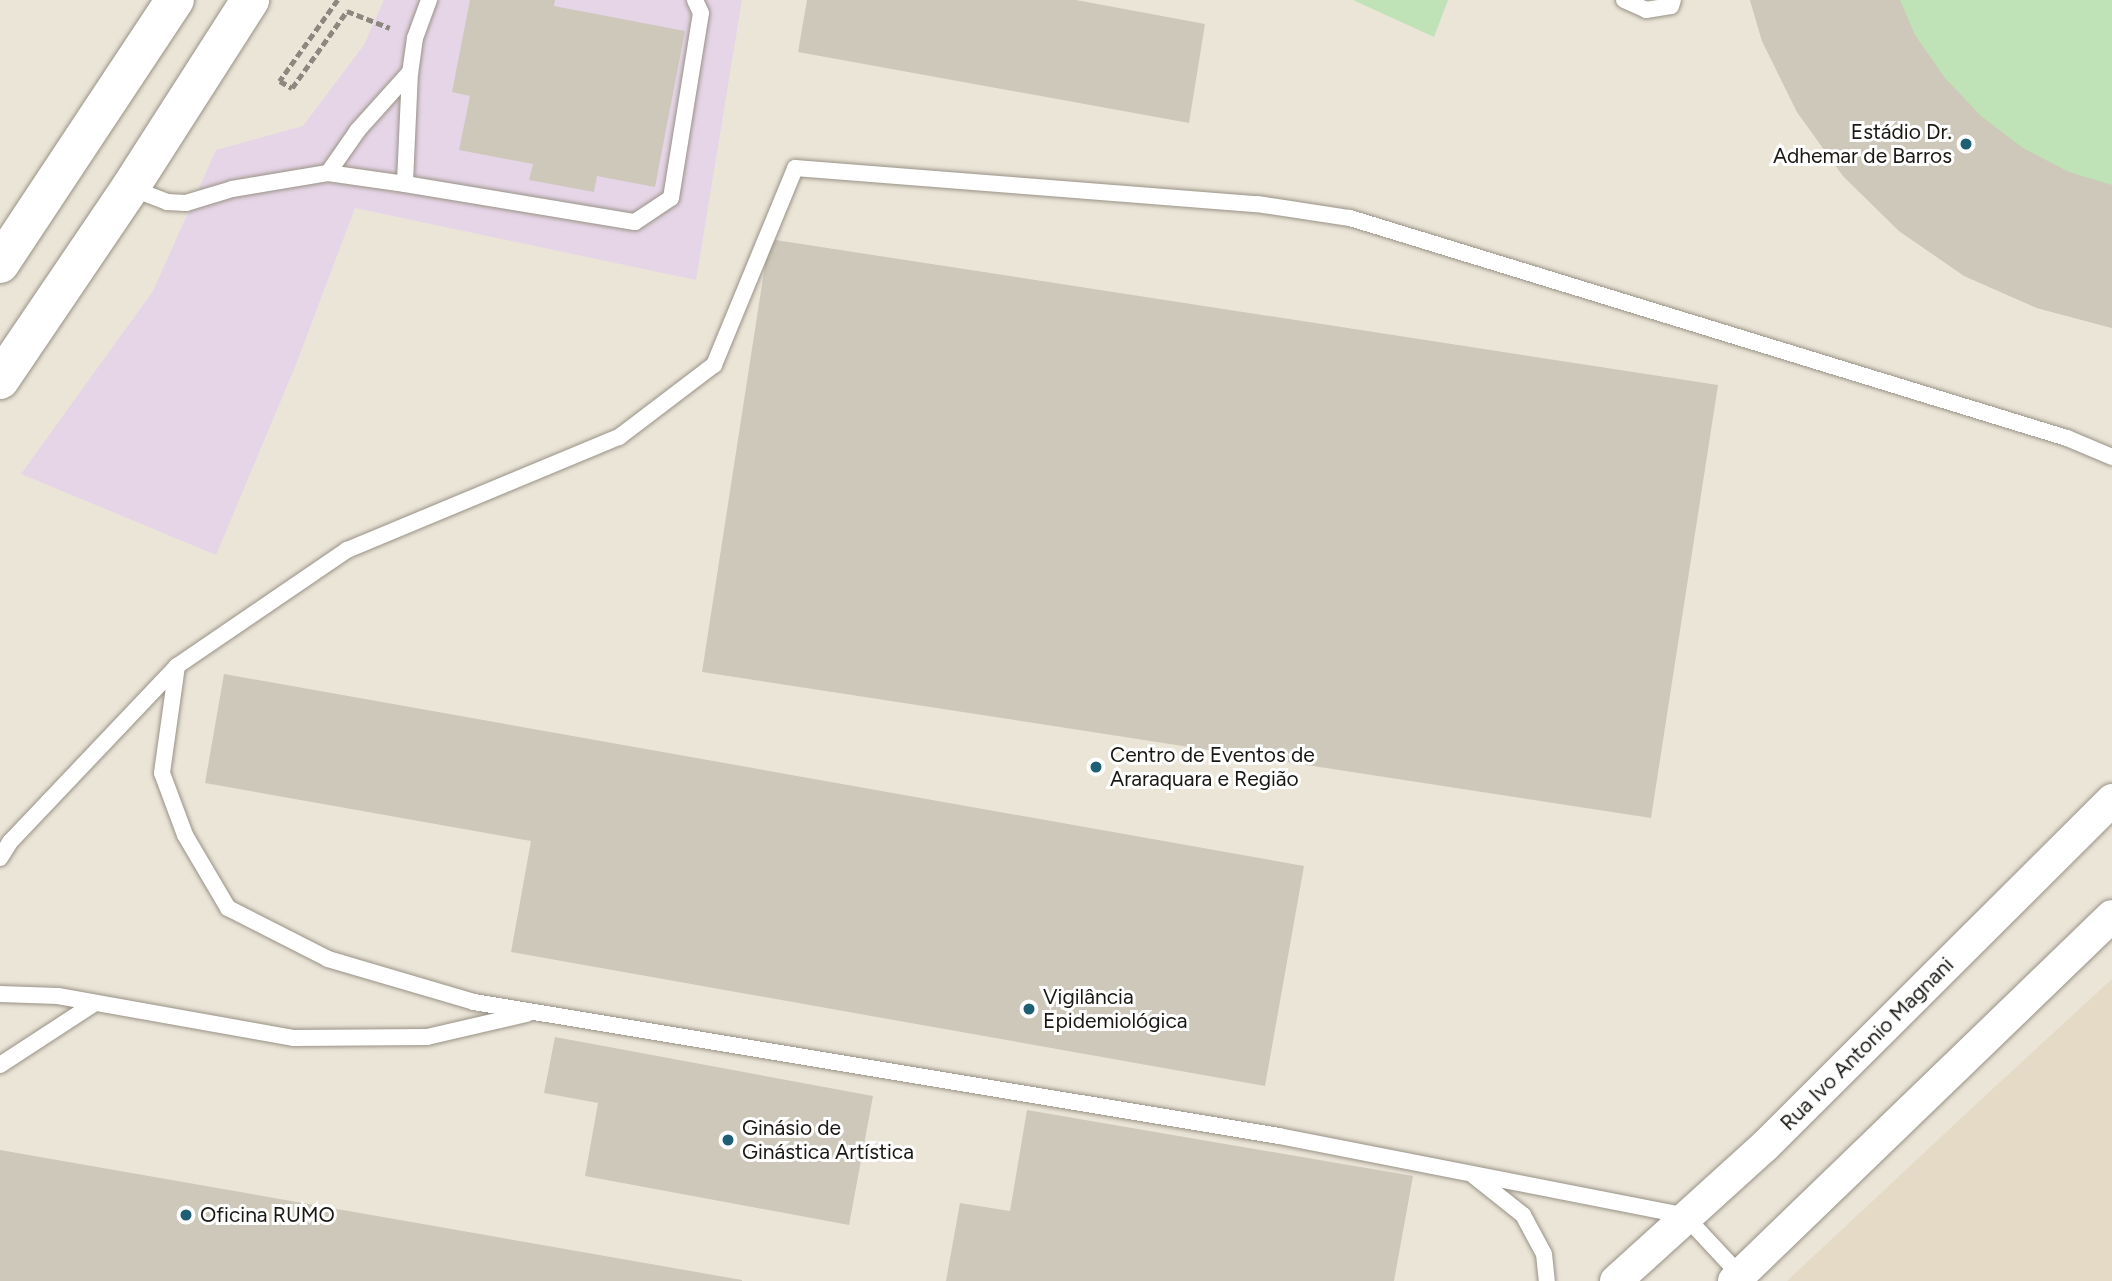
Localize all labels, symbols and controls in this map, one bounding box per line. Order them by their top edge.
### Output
place label: Estádio Dr. Adhemar de Barros [1773,119,1952,169]
marker: Estádio Dr. Adhemar de Barros [1958,136,1974,152]
place label: Centro de Eventos de Araraquara e Região [1110,742,1315,792]
marker: Centro de Eventos de Araraquara e Região [1088,759,1104,775]
street label: Rua Ivo Antonio Magnani [1775,952,1959,1136]
place label: Vigilância Epidemiológica [1043,984,1187,1034]
marker: Vigilância Epidemiológica [1021,1001,1037,1017]
place label: Ginásio de Ginástica Artística [742,1115,914,1165]
marker: Ginásio de Ginástica Artística [720,1132,736,1148]
place label: Oficina RUMO [200,1202,335,1228]
marker: Oficina RUMO [178,1207,194,1223]

